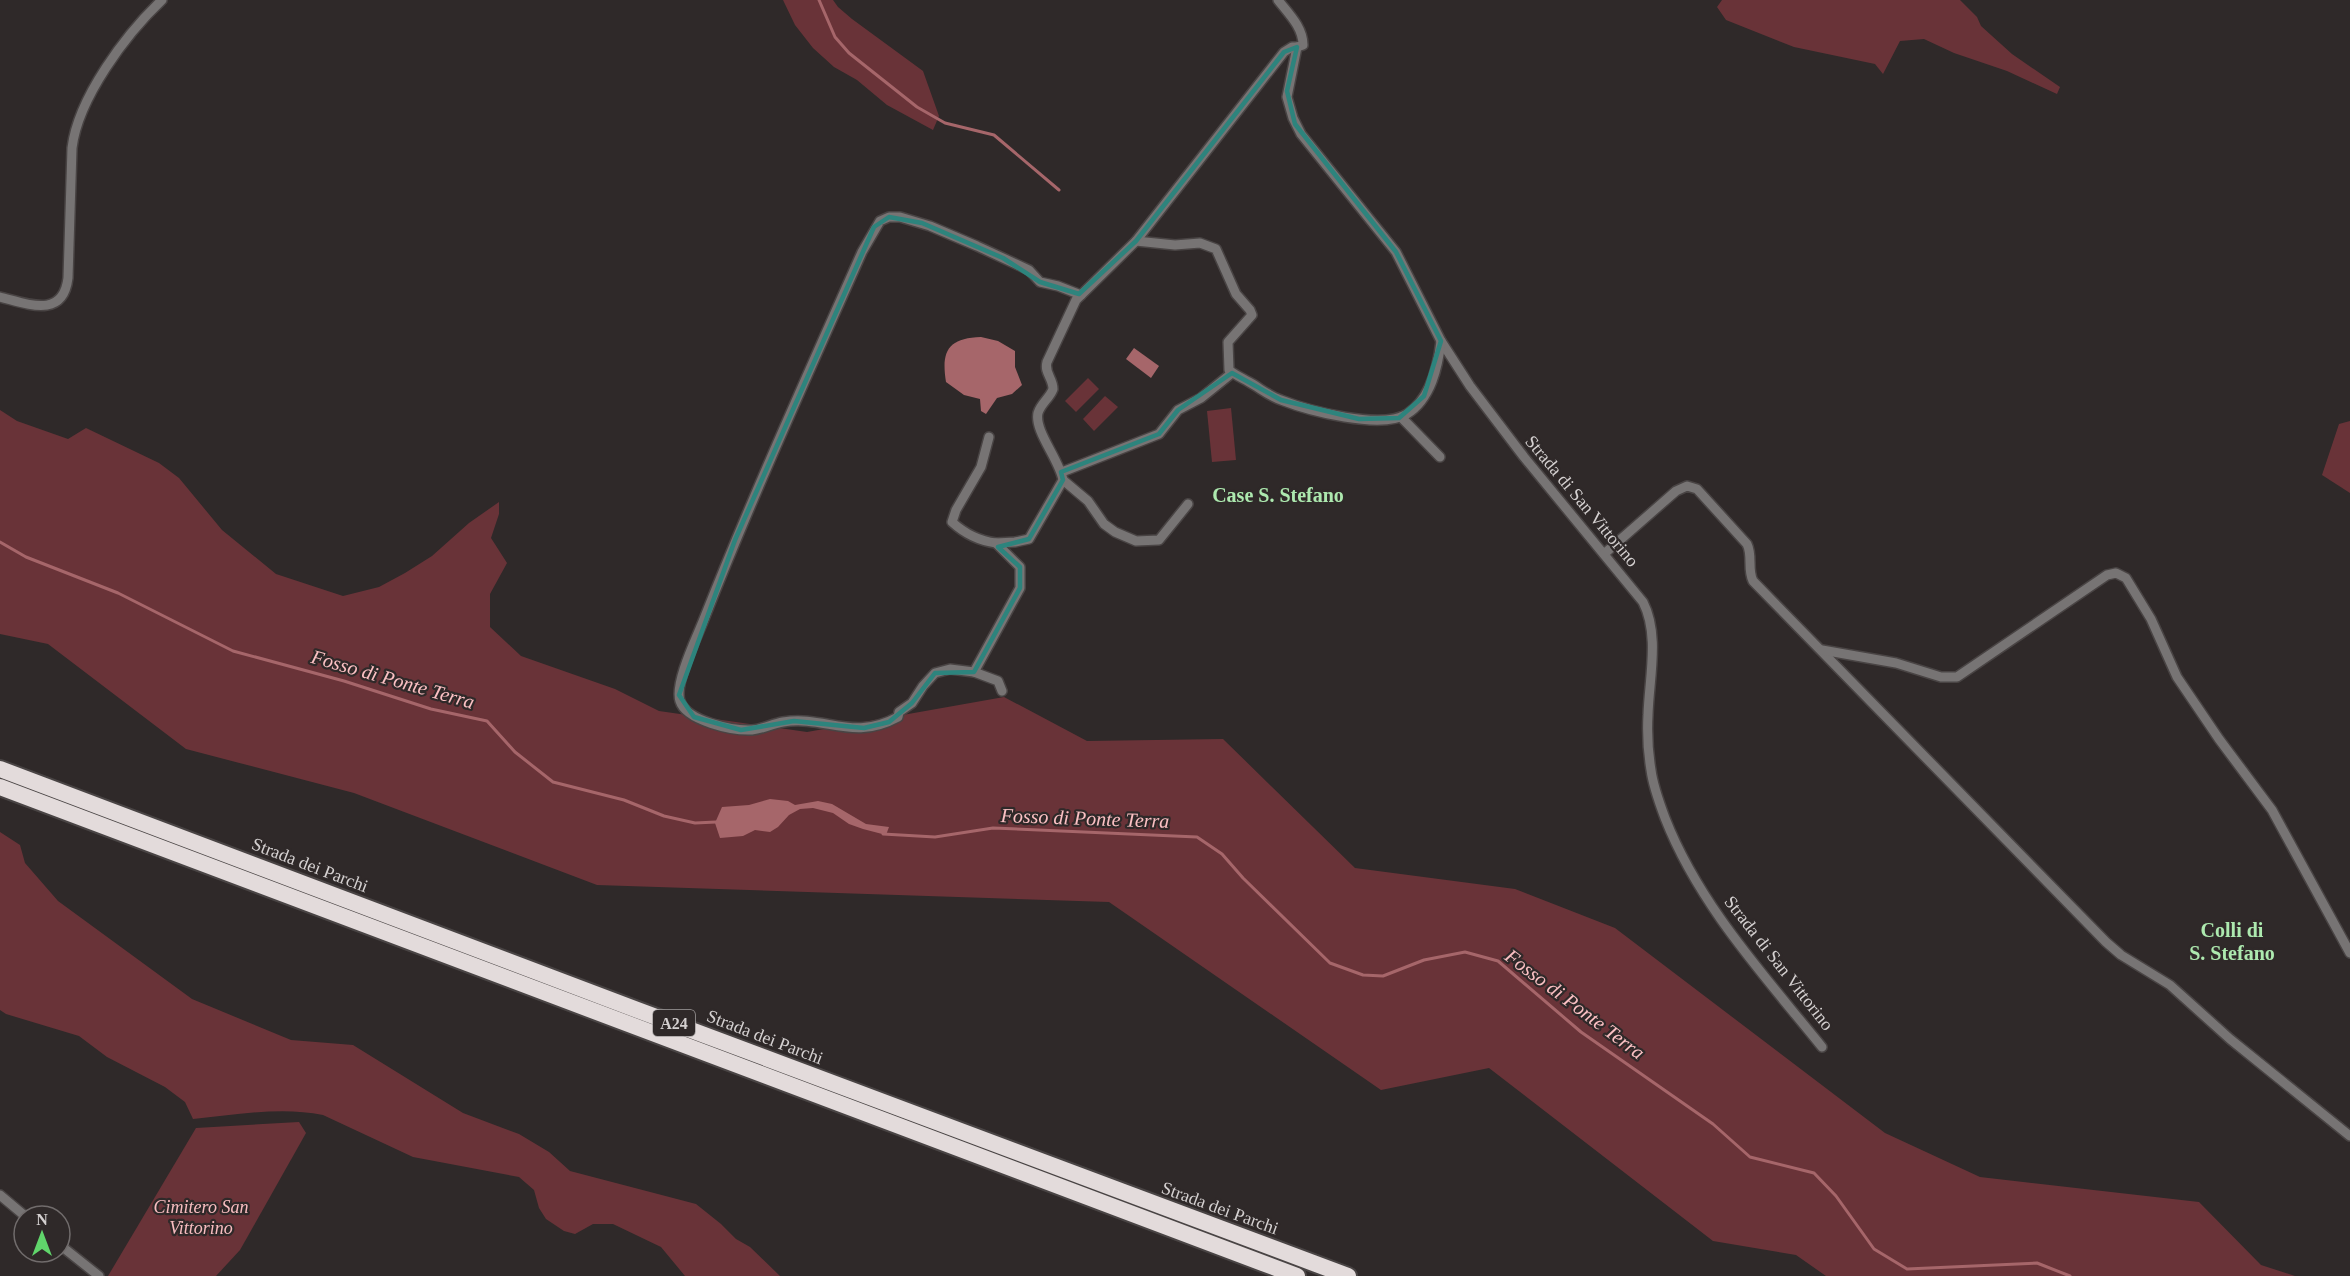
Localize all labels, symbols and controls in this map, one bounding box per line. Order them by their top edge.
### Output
street label: Strada di San Vittorino [1521,431,1643,571]
district label: Case S. Stefano [1212,484,1344,506]
water label: Fosso di Ponte Terra [308,645,477,713]
water label: Fosso di Ponte Terra [999,804,1170,832]
street label: Strada dei Parchi [249,834,371,896]
street label: Strada di San Vittorino [1720,892,1838,1034]
district label: Colli di S. Stefano [2189,919,2275,964]
water label: Fosso di Ponte Terra [1500,944,1649,1064]
street label: Strada dei Parchi [704,1006,826,1068]
road number: A24 [653,1010,695,1036]
street label: Strada dei Parchi [1159,1178,1281,1238]
park label: Cimitero San Vittorino [154,1197,248,1238]
north arrow [12,1204,72,1264]
text: N [36,1211,48,1228]

